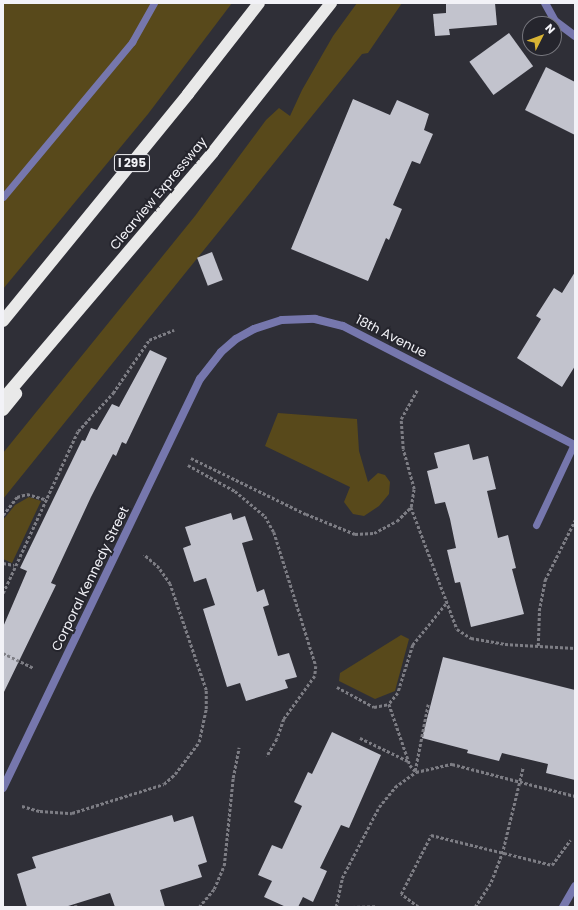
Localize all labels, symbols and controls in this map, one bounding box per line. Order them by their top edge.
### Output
north arrow [522,16,562,56]
text: N [541,20,559,37]
street label: Clearview Expressway [107,134,211,254]
road number: I 295 [113,153,151,173]
street label: 18th Avenue [353,312,429,362]
street label: Corporal Kennedy Street [49,504,133,654]

